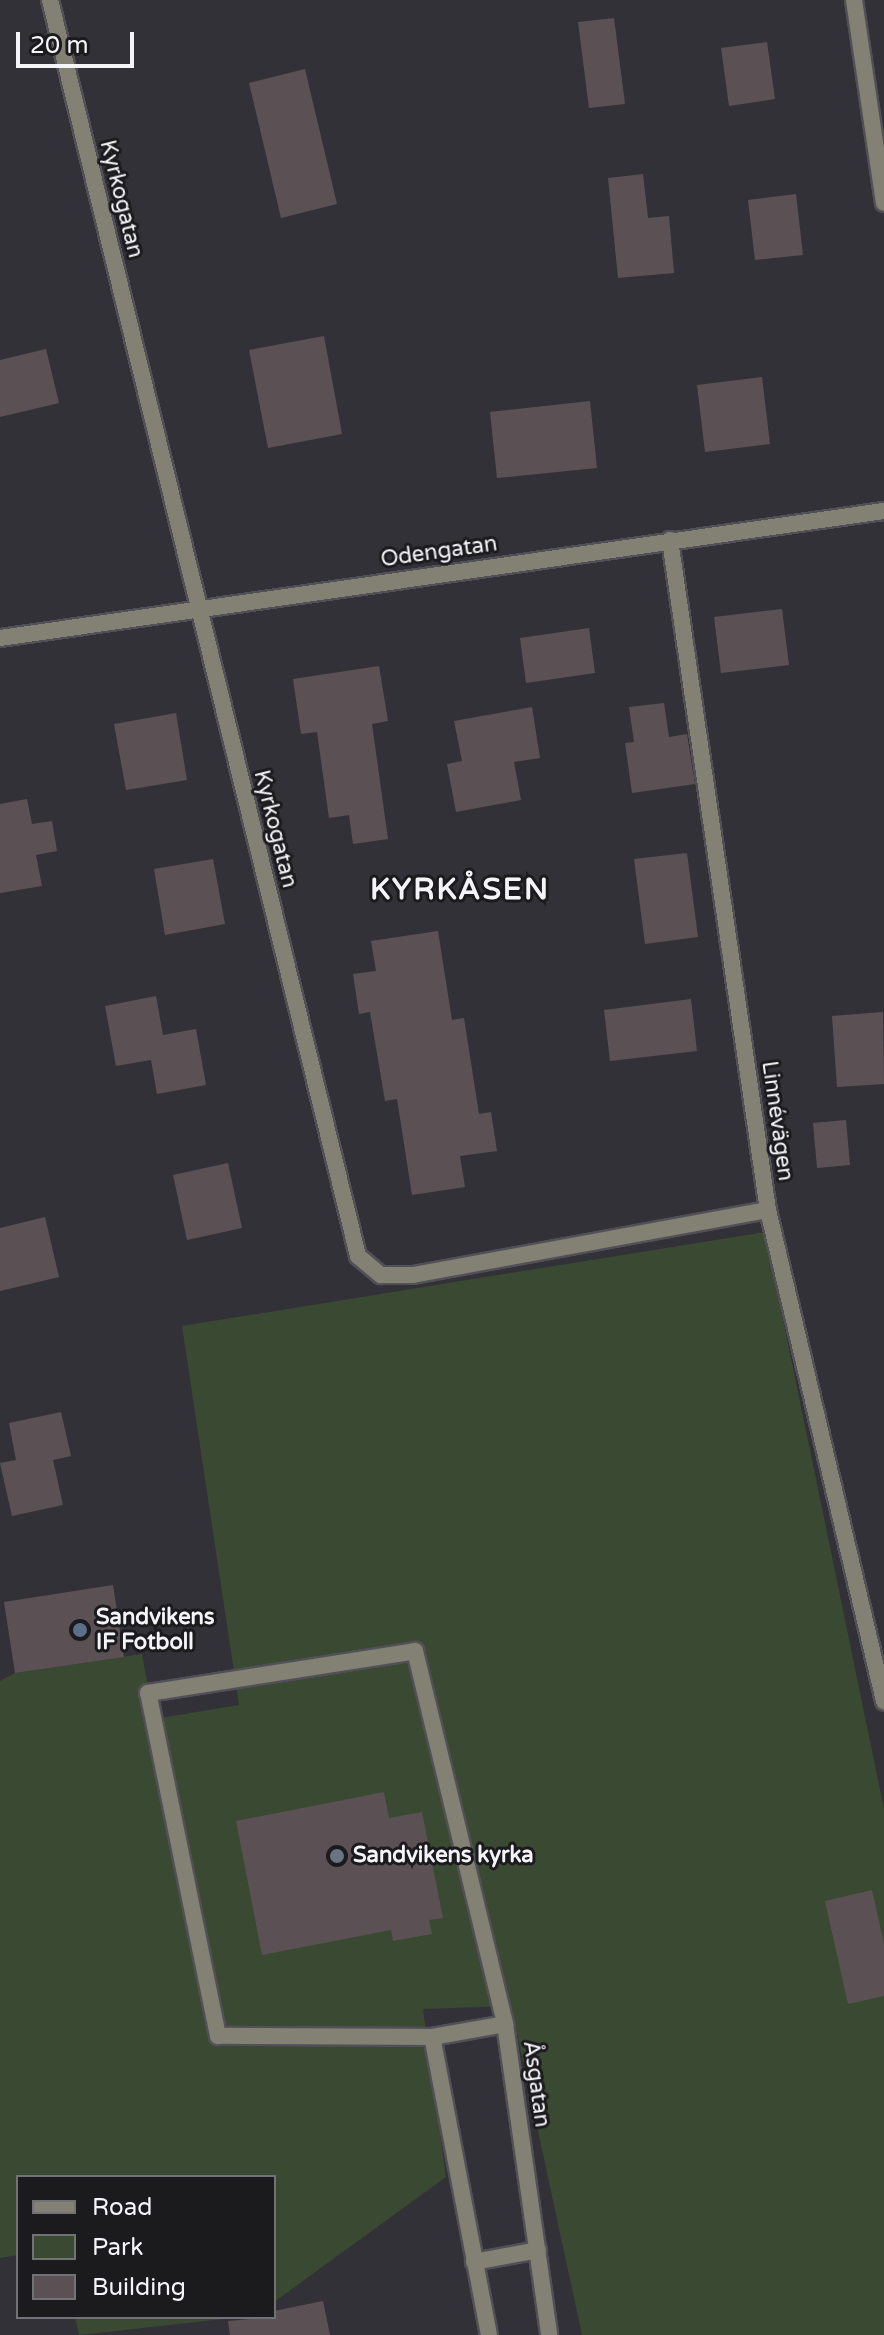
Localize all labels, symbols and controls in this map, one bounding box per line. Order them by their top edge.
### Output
scale bar [20,16,138,66]
text: 20 m [30,31,88,60]
street label: Kyrkogatan [94,137,148,261]
street label: Odengatan [379,531,499,573]
street label: Kyrkogatan [248,767,302,891]
district label: KYRKÅSEN [370,872,550,908]
street label: Linnévägen [756,1059,798,1183]
place label: Sandvikens IF Fotboll [96,1604,215,1656]
marker: Sandvikens IF Fotboll [71,1621,89,1639]
place label: Sandvikens kyrka [353,1843,534,1869]
marker: Sandvikens kyrka [328,1847,346,1865]
street label: Åsgatan [517,2039,555,2129]
legend [16,2175,276,2319]
text: Road [92,2193,152,2222]
text: Park [92,2233,143,2262]
text: Building [92,2273,186,2302]

